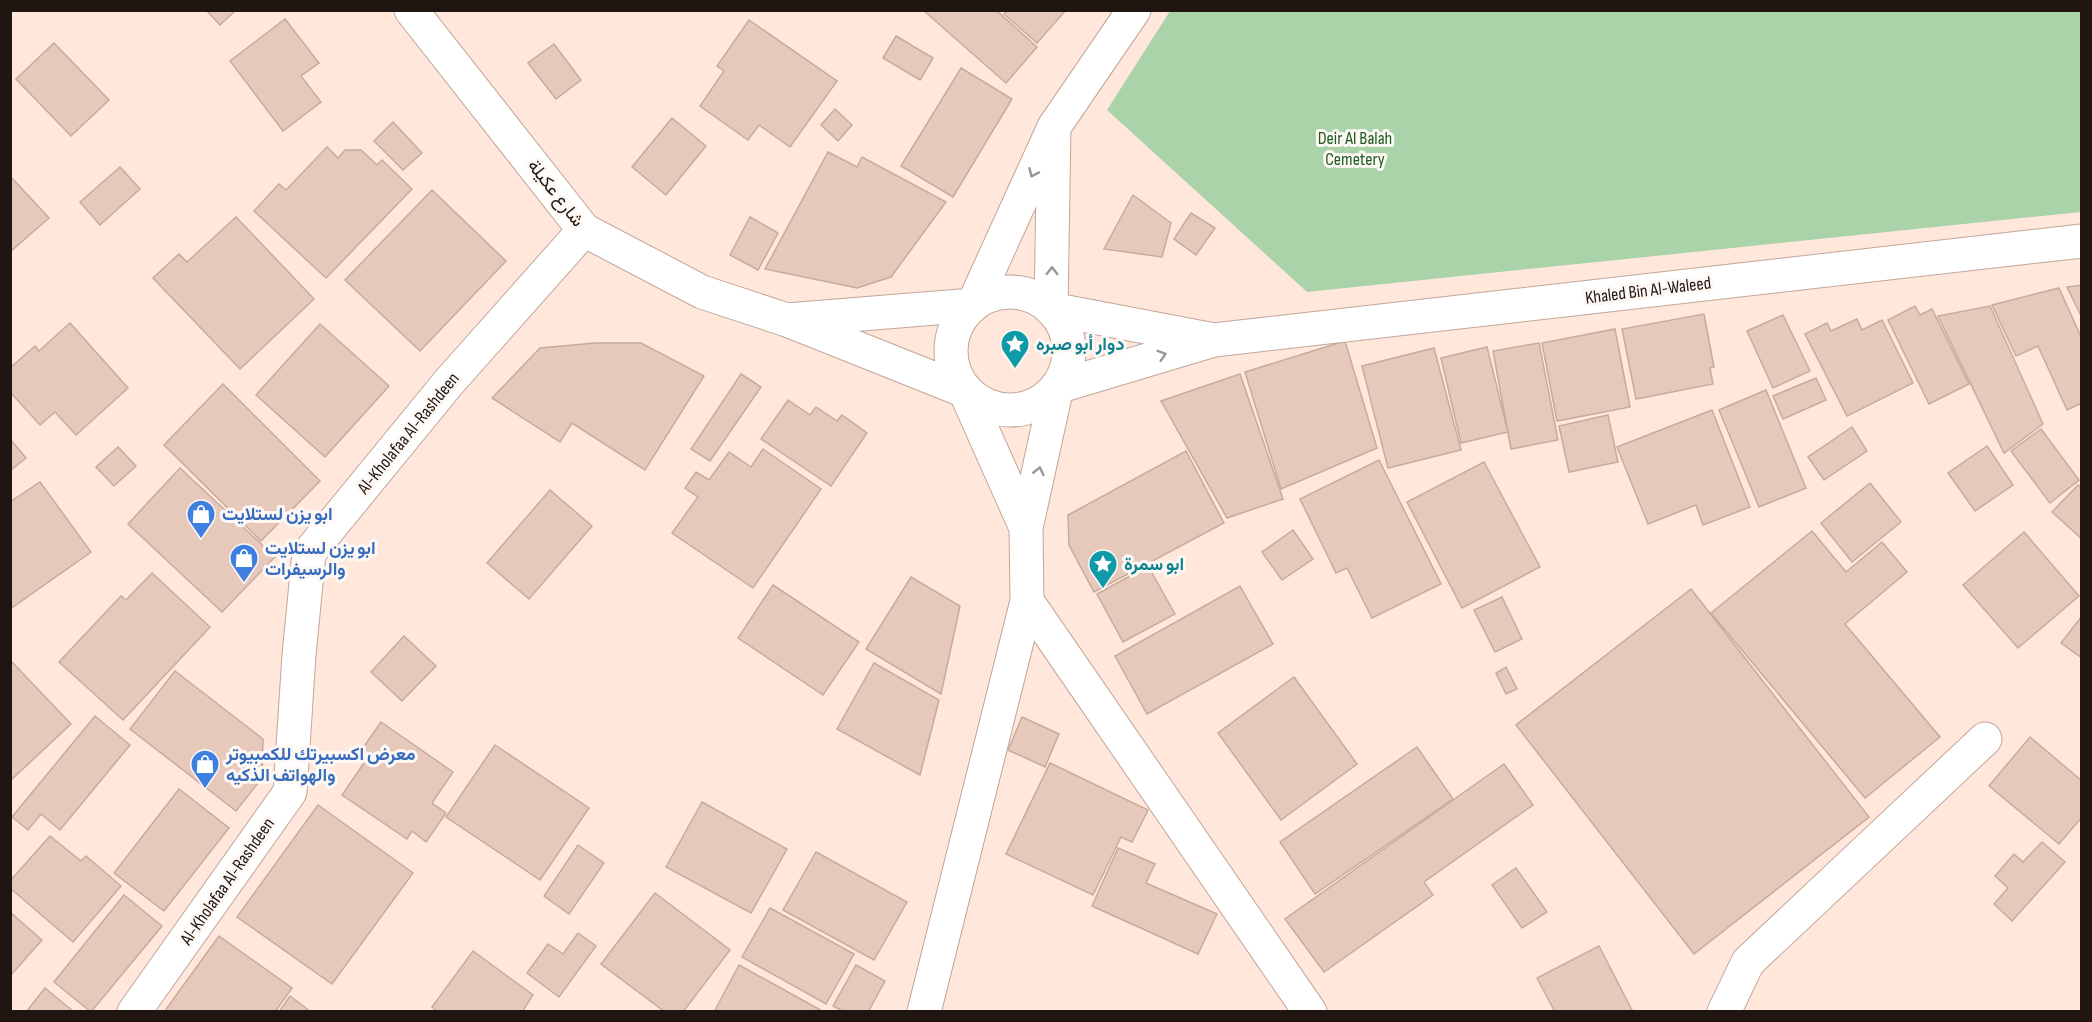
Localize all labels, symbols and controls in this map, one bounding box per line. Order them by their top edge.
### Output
park label: Deir Al Balah Cemetery [1318,128,1392,170]
street label: شارع عكيلة [522,156,588,232]
one-way arrow [1028,166,1040,177]
one-way arrow [1046,267,1058,276]
street label: Khaled Bin Al-Waleed [1584,272,1712,309]
place icon: دوار أبو صبره [999,328,1031,370]
place label: دوار أبو صبره [1036,334,1124,355]
one-way arrow [1156,350,1166,362]
street label: Al-Kholafaa Al-Rashdeen [352,368,464,499]
one-way arrow [1031,466,1044,476]
shop icon: ابو يزن لستلايت [185,498,217,540]
place label: ابو يزن لستلايت [222,504,333,525]
place label: ابو يزن لستلايت والرسيفرات [265,538,376,580]
shop icon: ابو يزن لستلايت والرسيفرات [228,542,260,584]
place icon: ابو سمرة [1087,548,1119,590]
place label: ابو سمرة [1124,554,1184,575]
place label: معرض اكسبيرتك للكمبيوتر والهواتف الذكيه [225,744,416,786]
shop icon: معرض اكسبيرتك للكمبيوتر والهواتف الذكيه [189,748,221,790]
street label: Al-Kholafaa Al-Rashdeen [175,814,279,950]

